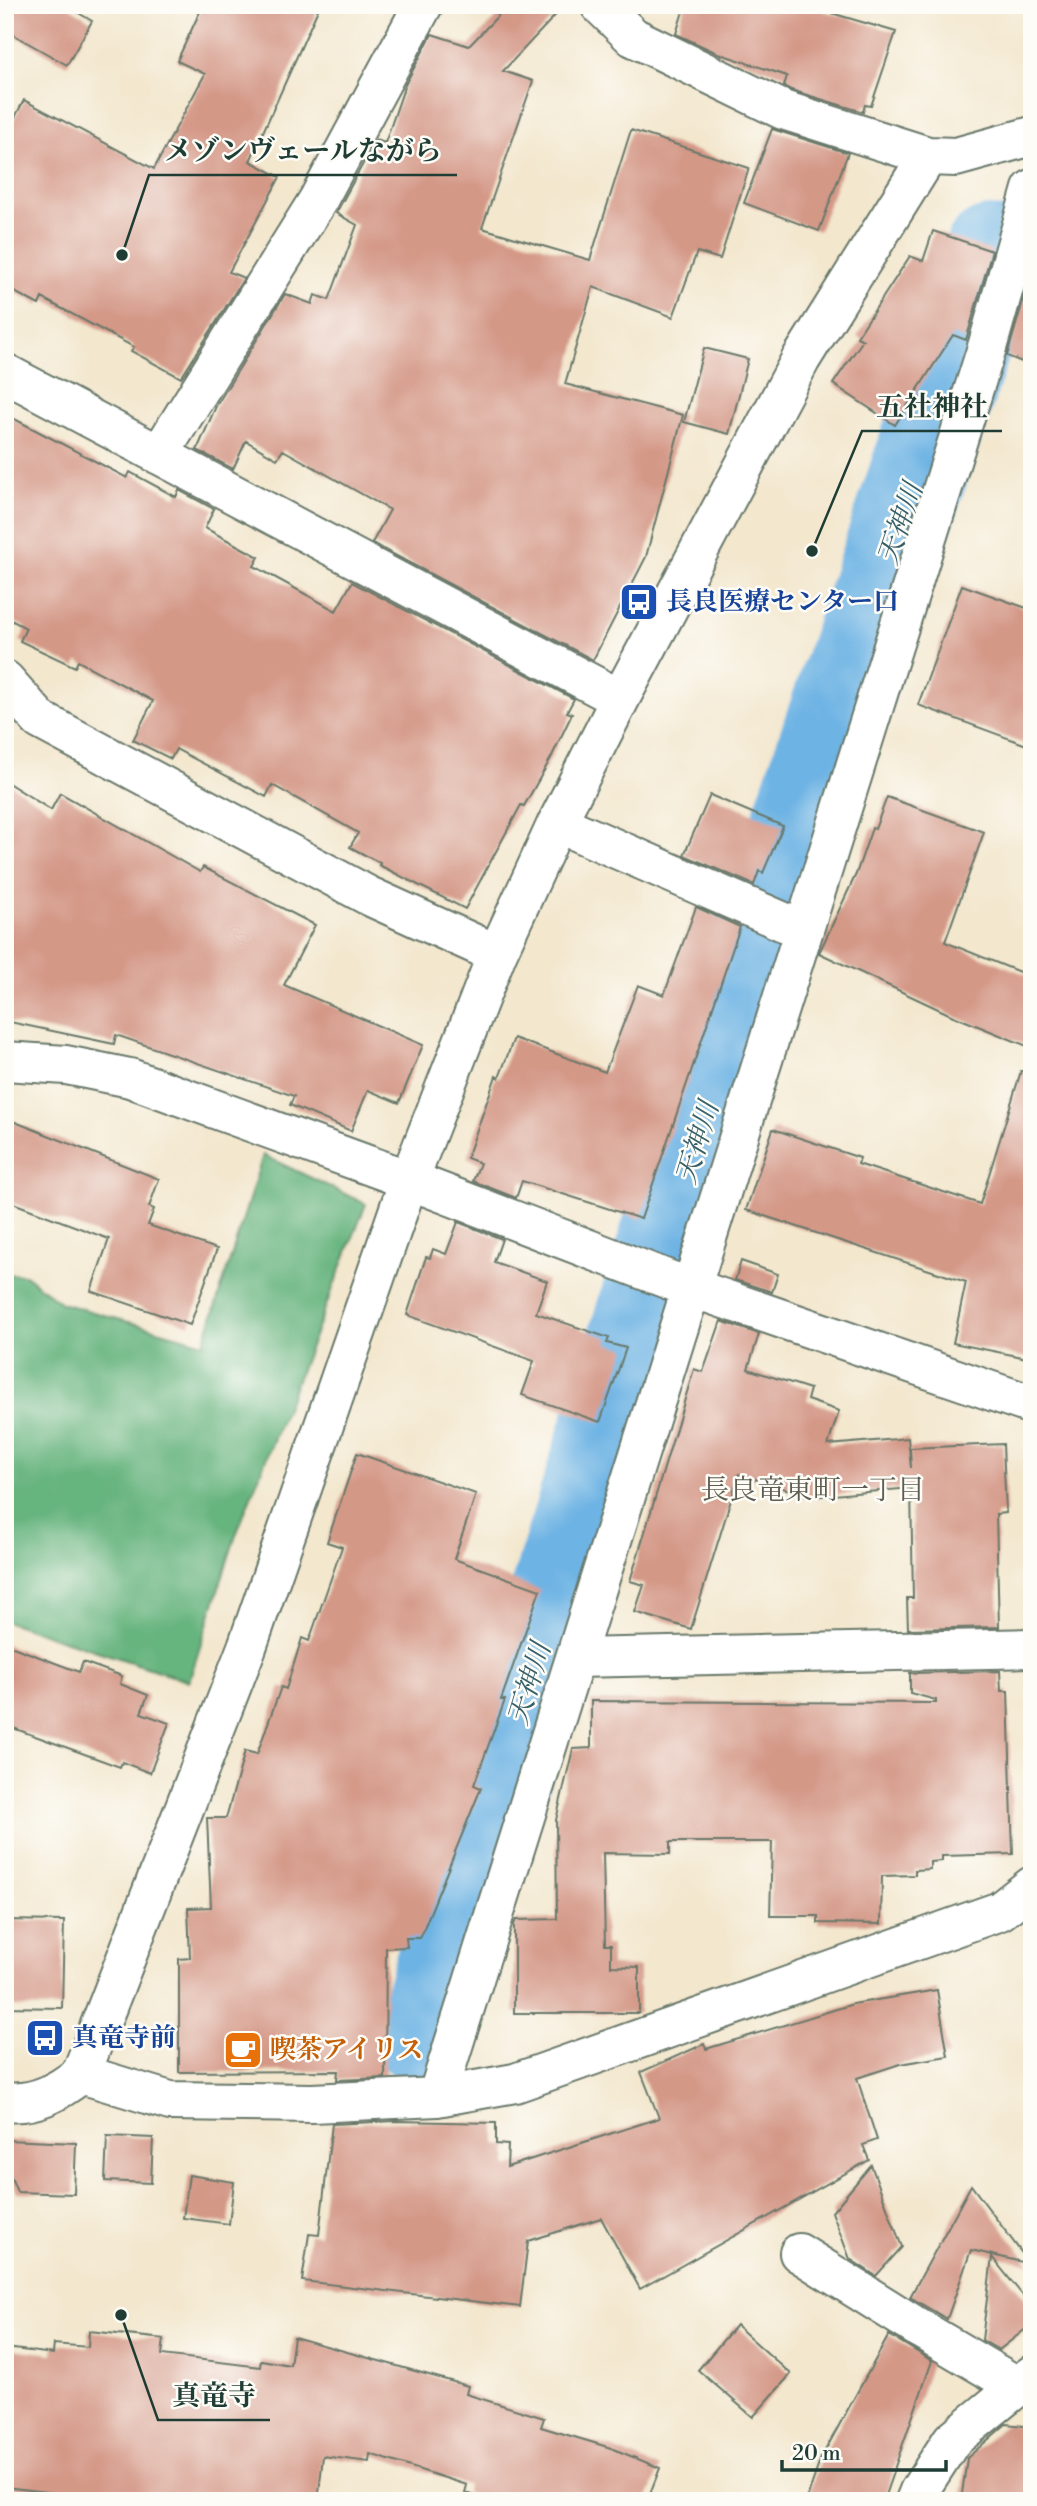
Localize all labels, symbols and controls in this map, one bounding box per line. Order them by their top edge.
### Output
callout: メゾンヴェールながら [149,126,457,175]
text: メゾンヴェールながら [164,134,442,169]
callout: 五社神社 [862,382,1002,431]
text: 五社神社 [876,390,988,425]
water label: 天神川 [871,476,932,569]
bus stop icon: 長良医療センター口 [618,581,660,623]
place label: 長良医療センター口 [666,586,899,618]
water label: 天神川 [669,1095,728,1188]
district label: 長良竜東町一丁目 [701,1473,925,1508]
water label: 天神川 [501,1636,560,1729]
bus stop icon: 真竜寺前 [24,2017,66,2059]
place label: 真竜寺前 [72,2022,176,2054]
cafe icon: 喫茶アイリス [222,2029,264,2071]
place label: 喫茶アイリス [270,2034,423,2066]
callout: 真竜寺 [158,2371,270,2420]
text: 真竜寺 [172,2379,256,2414]
scale bar [782,2429,946,2473]
text: 20 m [792,2441,841,2467]

